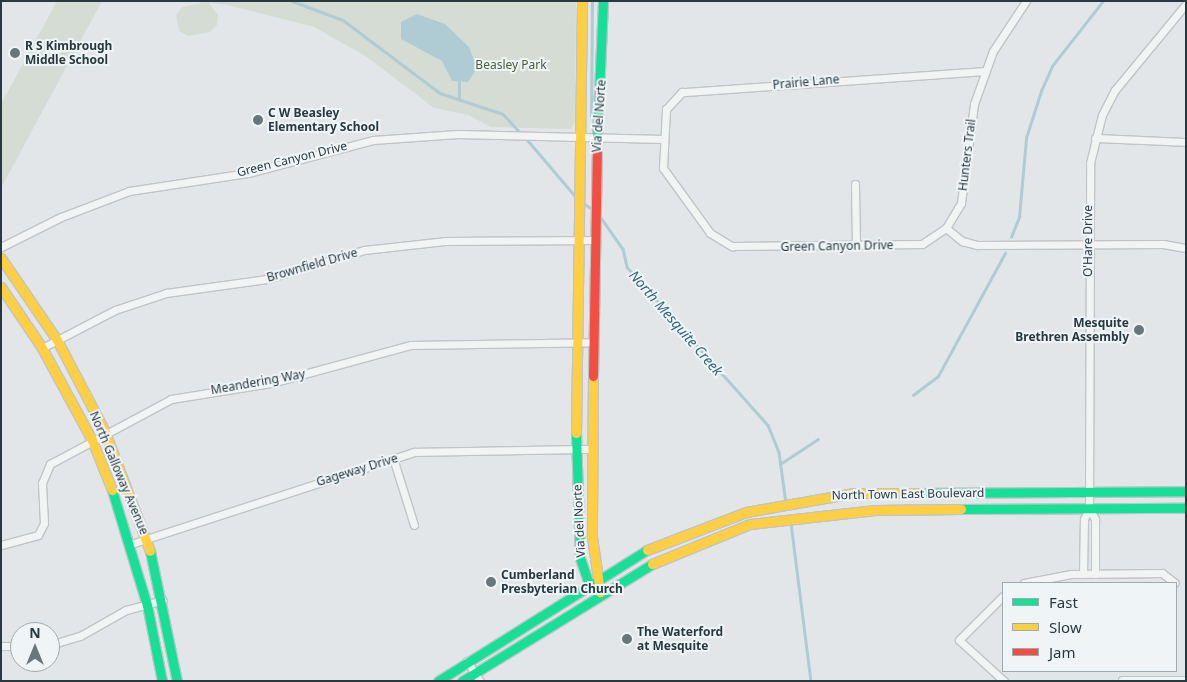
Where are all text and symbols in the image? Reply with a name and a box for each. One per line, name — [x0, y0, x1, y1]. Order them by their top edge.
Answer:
place label: R S Kimbrough Middle School — [25, 39, 112, 67]
marker: R S Kimbrough Middle School — [9, 47, 21, 59]
park label: Beasley Park — [475, 58, 547, 72]
street label: Prairie Lane — [772, 72, 840, 92]
street label: Via del Norte — [589, 79, 609, 153]
place label: C W Beasley Elementary School — [268, 106, 379, 134]
marker: C W Beasley Elementary School — [252, 114, 264, 126]
street label: Hunters Trail — [955, 118, 979, 192]
street label: Green Canyon Drive — [236, 138, 348, 180]
street label: O'Hare Drive — [1081, 205, 1095, 277]
street label: Green Canyon Drive — [780, 238, 894, 254]
street label: Brownfield Drive — [265, 245, 359, 285]
water label: North Mesquite Creek — [626, 267, 726, 379]
place label: Mesquite Brethren Assembly — [1015, 316, 1129, 344]
marker: Mesquite Brethren Assembly — [1133, 324, 1145, 336]
street label: Meandering Way — [210, 367, 306, 397]
street label: North Galloway Avenue — [87, 409, 151, 537]
street label: Gageway Drive — [315, 451, 399, 489]
street label: Via del Norte — [570, 484, 588, 558]
street label: North Town East Boulevard — [832, 485, 984, 503]
place label: Cumberland Presbyterian Church — [501, 568, 623, 596]
marker: Cumberland Presbyterian Church — [485, 576, 497, 588]
legend — [1002, 582, 1177, 672]
text: Fast — [1049, 592, 1078, 612]
text: Slow — [1049, 617, 1082, 637]
north arrow — [10, 622, 60, 672]
text: N — [29, 623, 41, 642]
place label: The Waterford at Mesquite — [637, 625, 723, 653]
marker: The Waterford at Mesquite — [621, 633, 633, 645]
text: Jam — [1049, 642, 1076, 662]

